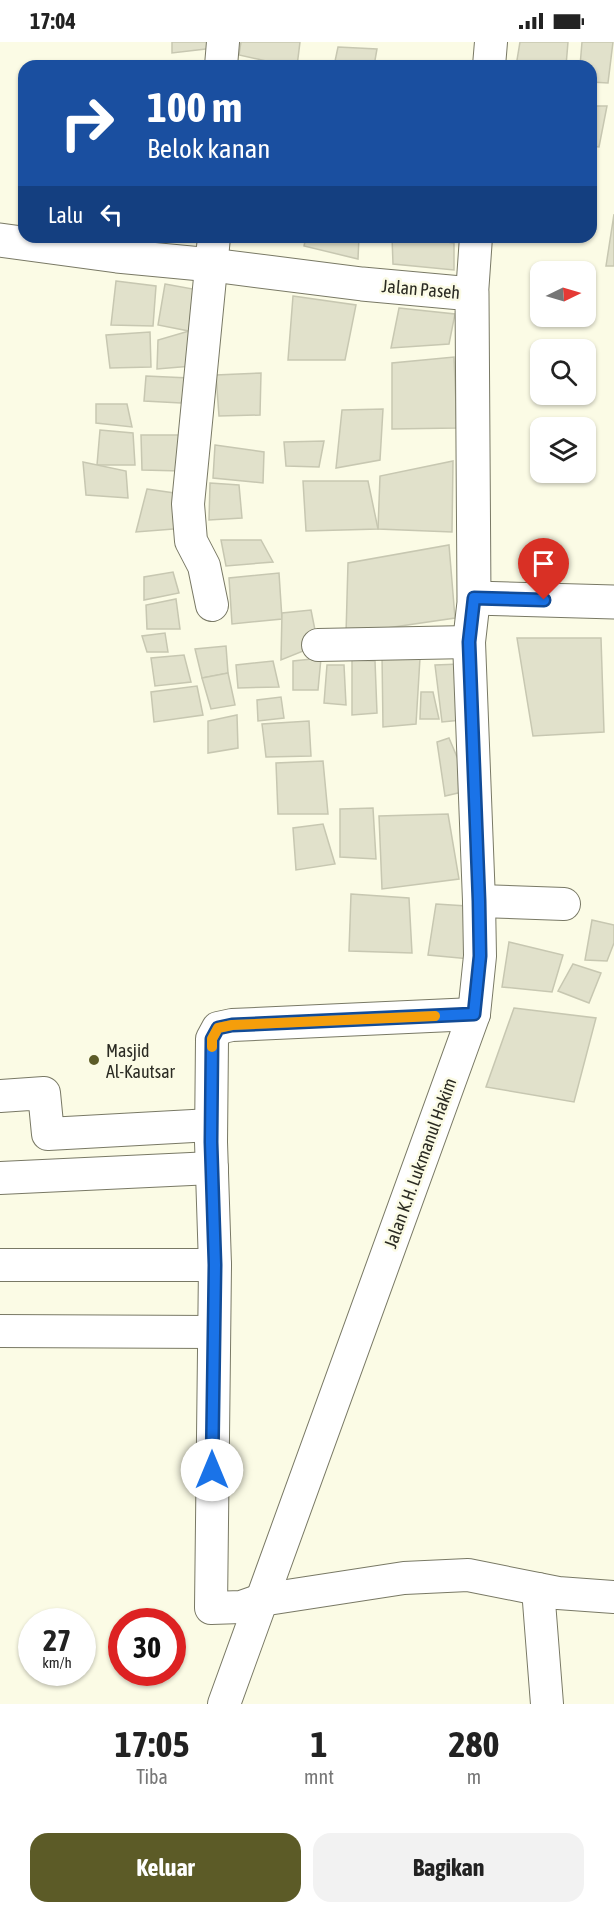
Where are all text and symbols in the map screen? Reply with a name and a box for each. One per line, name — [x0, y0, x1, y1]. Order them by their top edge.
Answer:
text: 17:04 — [30, 8, 76, 34]
text: 100 m — [147, 83, 242, 131]
icon: right — [48, 84, 126, 162]
text: Belok kanan — [147, 133, 270, 164]
icon: left — [95, 198, 128, 231]
text: Lalu — [48, 202, 83, 228]
north arrow — [530, 261, 596, 327]
map controls — [530, 261, 596, 483]
street label: Jalan Paseh — [381, 275, 461, 303]
button: search — [530, 339, 596, 405]
button: layers — [530, 417, 596, 483]
pin — [518, 538, 569, 600]
icon: arrive — [527, 547, 560, 580]
place label: Masjid Al-Kautsar — [106, 1040, 176, 1082]
marker: Masjid Al-Kautsar — [87, 1053, 101, 1067]
street label: Jalan K.H. Lukmanul Hakim — [379, 1075, 461, 1251]
position arrow — [180, 1438, 244, 1502]
speed limit sign: 30 — [108, 1608, 186, 1686]
text: 27 — [43, 1623, 71, 1657]
text: km/h — [42, 1654, 72, 1671]
text: 17:05 — [115, 1723, 189, 1765]
text: 1 — [311, 1723, 327, 1765]
text: 280 — [449, 1723, 499, 1765]
text: Tiba — [136, 1765, 168, 1788]
text: mnt — [304, 1765, 334, 1788]
text: m — [467, 1765, 481, 1788]
button: Keluar — [30, 1833, 301, 1902]
button: Bagikan — [313, 1833, 584, 1902]

